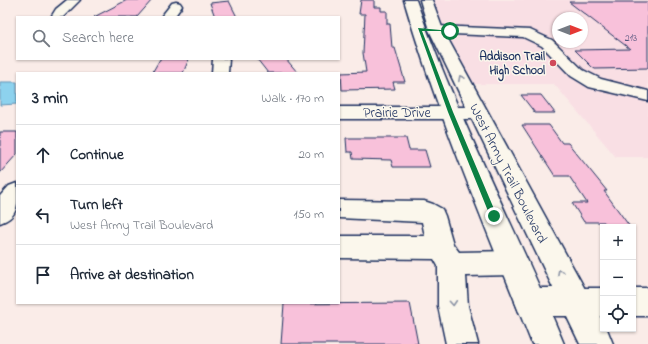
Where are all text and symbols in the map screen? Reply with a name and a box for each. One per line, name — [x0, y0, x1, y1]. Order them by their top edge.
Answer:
north arrow — [552, 12, 588, 48]
search box — [16, 16, 340, 60]
route start — [441, 22, 459, 40]
icon: search — [30, 27, 52, 49]
text: Search here — [62, 27, 134, 49]
house number: 213 — [625, 31, 637, 46]
place label: Addison Trail High School — [479, 48, 545, 82]
marker: Addison Trail High School — [548, 58, 558, 68]
one-way arrow — [458, 75, 466, 83]
text: 3 min — [32, 86, 68, 111]
text: Walk · 170 m — [261, 89, 324, 108]
street label: West Army Trail Boulevard — [462, 100, 552, 248]
street label: Prairie Drive — [363, 103, 431, 124]
icon: ahead — [32, 144, 54, 166]
text: Continue — [70, 144, 124, 166]
text: 20 m — [299, 145, 324, 164]
text: Turn left — [70, 194, 123, 216]
icon: left — [32, 204, 54, 226]
text: 150 m — [293, 205, 324, 224]
route end — [485, 207, 503, 225]
text: West Army Trail Boulevard — [70, 216, 213, 235]
map controls — [600, 224, 636, 332]
button: + — [600, 224, 636, 260]
button: − — [600, 260, 636, 296]
icon: arrive — [32, 264, 54, 286]
text: Arrive at destination — [70, 264, 194, 286]
one-way arrow — [557, 269, 565, 277]
button: locate — [600, 296, 636, 332]
one-way arrow — [449, 300, 458, 306]

